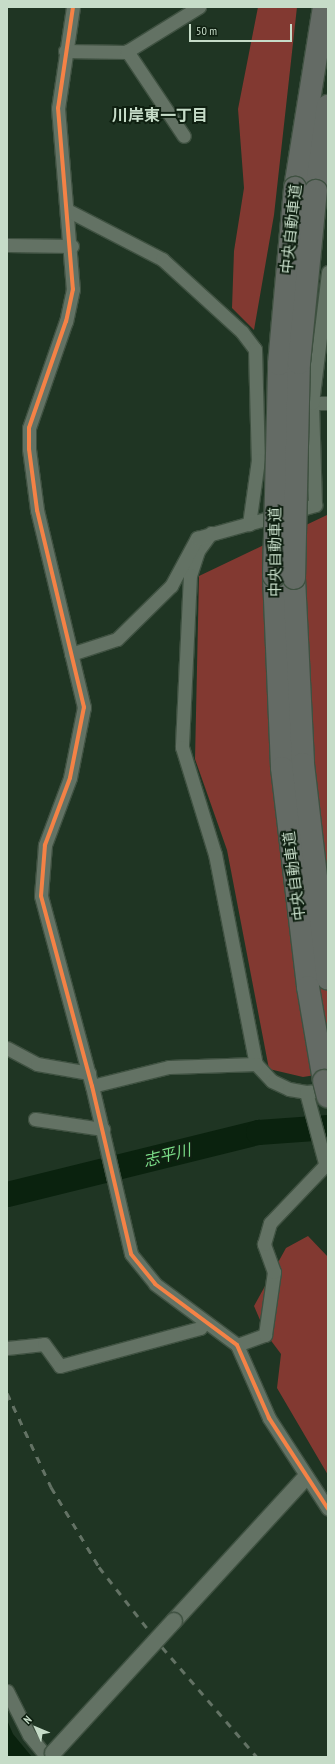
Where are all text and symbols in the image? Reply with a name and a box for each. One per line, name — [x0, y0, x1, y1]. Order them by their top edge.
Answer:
scale bar — [191, 16, 294, 42]
text: 50 m — [196, 23, 217, 38]
district label: 川岸東一丁目 — [112, 105, 208, 125]
street label: 中央自動車道 — [277, 183, 305, 275]
street label: 中央自動車道 — [266, 507, 284, 597]
street label: 中央自動車道 — [280, 830, 308, 922]
water label: 志平川 — [141, 1140, 193, 1170]
north arrow — [16, 1708, 56, 1748]
text: N — [20, 1713, 34, 1727]

